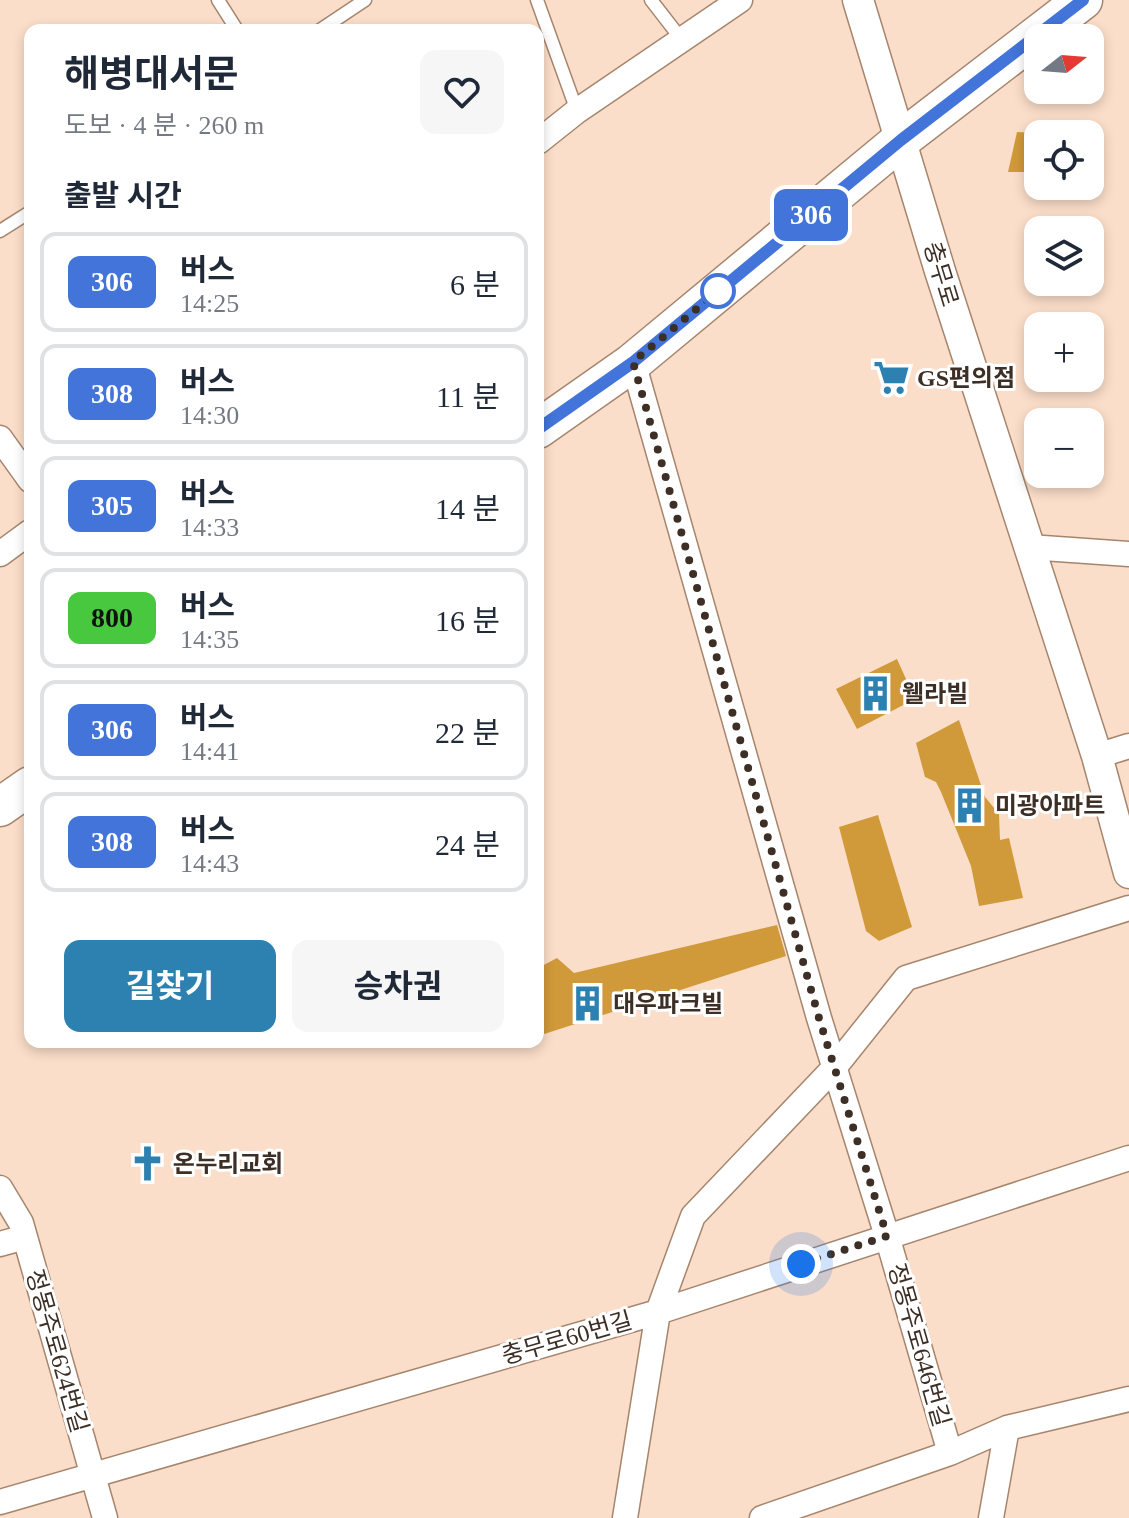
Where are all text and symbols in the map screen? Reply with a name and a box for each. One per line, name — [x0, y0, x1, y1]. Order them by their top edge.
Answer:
north arrow — [1024, 24, 1104, 104]
map controls — [1024, 24, 1104, 488]
button: heart — [420, 50, 504, 134]
text: 해병대서문 — [64, 53, 239, 95]
text: 도보 · 4 분 · 260 m — [64, 111, 264, 140]
button: locate — [1024, 120, 1104, 200]
text: 출발 시간 — [64, 179, 182, 212]
line badge: 306 — [765, 189, 857, 241]
text: 306 — [790, 199, 832, 230]
button: layers — [1024, 216, 1104, 296]
street label: 충무로 — [919, 239, 963, 309]
text: 버스 — [180, 253, 235, 286]
text: 306 — [91, 266, 133, 297]
text: 6 분 — [450, 268, 500, 301]
unlabelled marker — [701, 274, 735, 308]
text: 14:25 — [180, 289, 239, 318]
button: + — [1024, 312, 1104, 392]
supermarket icon: GS편의점 — [872, 359, 910, 397]
text: 버스 — [180, 365, 235, 398]
place label: GS편의점 — [917, 365, 1015, 391]
text: 308 — [91, 378, 133, 409]
text: 11 분 — [436, 380, 500, 413]
text: 14:30 — [180, 401, 239, 430]
button: − — [1024, 408, 1104, 488]
text: 버스 — [180, 477, 235, 510]
text: 305 — [91, 490, 133, 521]
text: 14 분 — [435, 492, 500, 525]
text: 14:33 — [180, 513, 239, 542]
text: 버스 — [180, 589, 235, 622]
text: 800 — [91, 602, 133, 633]
text: 16 분 — [435, 604, 500, 637]
text: 14:35 — [180, 625, 239, 654]
building icon: 웰라빌 — [857, 675, 895, 713]
place label: 웰라빌 — [902, 681, 968, 707]
text: 버스 — [180, 701, 235, 734]
text: 306 — [91, 714, 133, 745]
text: 22 분 — [435, 716, 500, 749]
text: 14:41 — [180, 737, 239, 766]
building icon: 미광아파트 — [950, 787, 988, 825]
place label: 미광아파트 — [995, 793, 1105, 819]
text: 버스 — [180, 813, 235, 846]
text: 308 — [91, 826, 133, 857]
text: 24 분 — [435, 828, 500, 861]
text: 14:43 — [180, 849, 239, 878]
button: 길찾기 — [64, 940, 276, 1032]
button: 승차권 — [292, 940, 504, 1032]
building icon: 대우파크빌 — [568, 985, 606, 1023]
place label: 대우파크빌 — [613, 991, 723, 1017]
church icon: 온누리교회 — [128, 1145, 166, 1183]
place label: 온누리교회 — [173, 1151, 283, 1177]
your location — [781, 1244, 821, 1284]
street label: 정몽주로646번길 — [883, 1260, 955, 1430]
street label: 정몽주로624번길 — [21, 1266, 93, 1436]
street label: 충무로60번길 — [499, 1307, 635, 1369]

